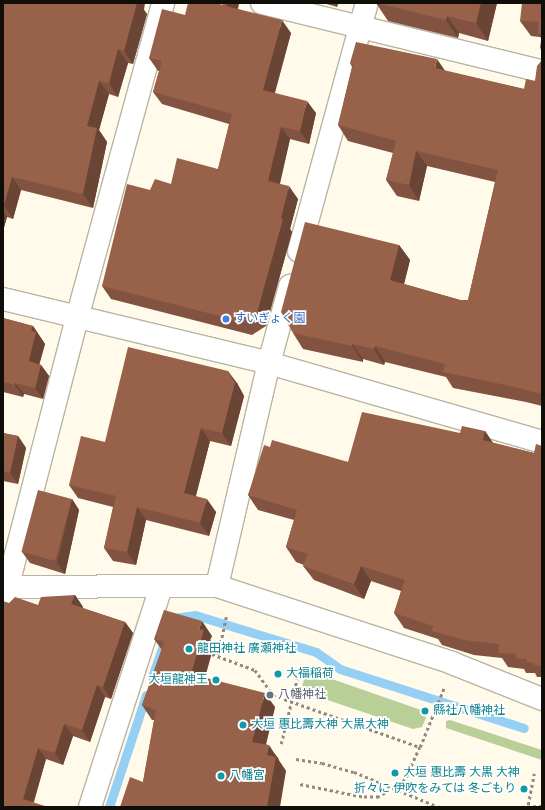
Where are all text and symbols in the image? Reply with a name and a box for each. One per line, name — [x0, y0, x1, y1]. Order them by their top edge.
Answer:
place label: すいぎょく園 — [234, 312, 306, 326]
marker: すいぎょく園 — [221, 314, 231, 324]
place label: 龍田神社 廣瀬神社 — [197, 642, 296, 656]
marker: 龍田神社 廣瀬神社 — [184, 644, 194, 654]
place label: 大福稲荷 — [286, 667, 334, 681]
marker: 大福稲荷 — [273, 669, 283, 679]
place label: 大垣龍神王 — [148, 673, 208, 687]
marker: 大垣龍神王 — [211, 675, 221, 685]
place label: 八幡神社 — [278, 688, 326, 702]
marker: 八幡神社 — [265, 690, 275, 700]
place label: 縣社八幡神社 — [433, 704, 505, 718]
marker: 縣社八幡神社 — [420, 706, 430, 716]
place label: 大垣 惠比壽大神 大黒大神 — [251, 718, 389, 732]
marker: 大垣 惠比壽大神 大黒大神 — [238, 720, 248, 730]
place label: 大垣 惠比壽 大黒 大神 — [403, 766, 520, 780]
marker: 大垣 惠比壽 大黒 大神 — [390, 768, 400, 778]
place label: 八幡宮 — [229, 769, 265, 783]
marker: 八幡宮 — [216, 771, 226, 781]
place label: 折々に 伊吹をみては 冬ごもり — [354, 782, 516, 796]
marker: 折々に 伊吹をみては 冬ごもり — [519, 784, 529, 794]

